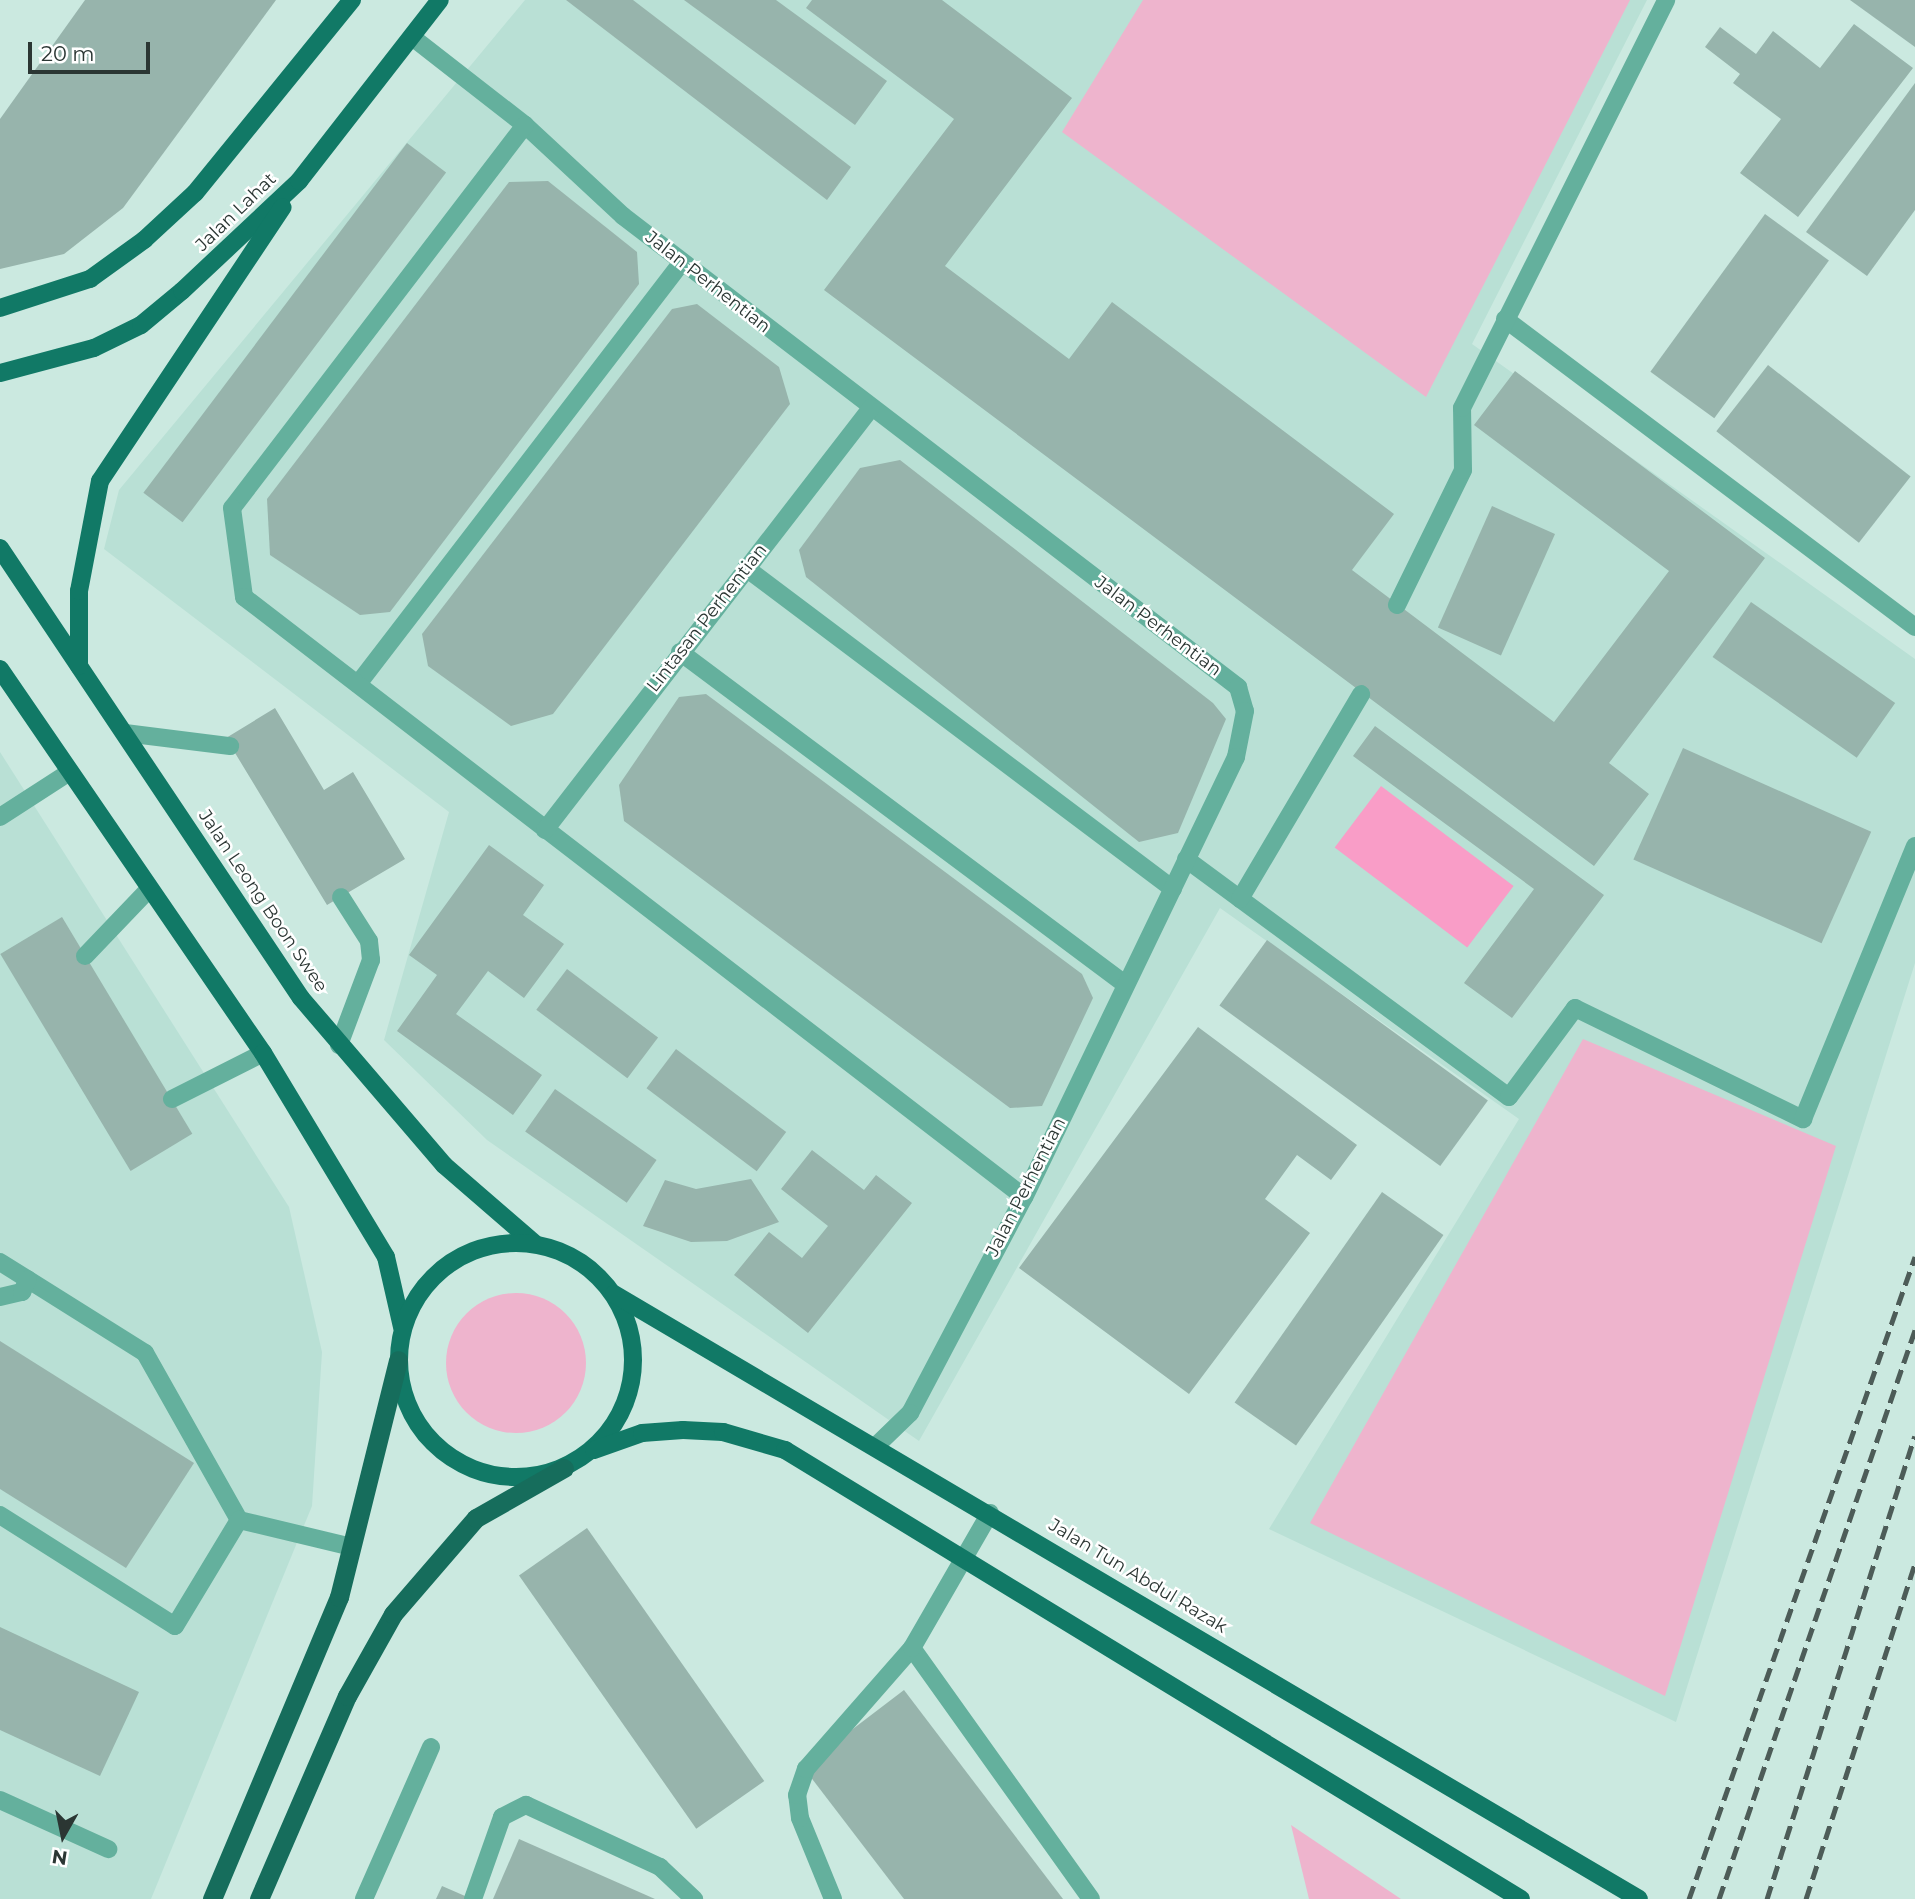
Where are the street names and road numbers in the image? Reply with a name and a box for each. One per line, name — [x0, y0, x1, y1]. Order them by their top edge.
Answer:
street label: Jalan Lahat — [191, 168, 281, 256]
street label: Jalan Perhentian — [641, 226, 775, 338]
street label: Lintasan Perhentian — [642, 540, 772, 696]
street label: Jalan Perhentian — [1090, 571, 1226, 681]
street label: Jalan Leong Boon Swee — [194, 806, 332, 996]
street label: Jalan Perhentian — [982, 1114, 1070, 1260]
street label: Jalan Tun Abdul Razak — [1045, 1514, 1231, 1638]

